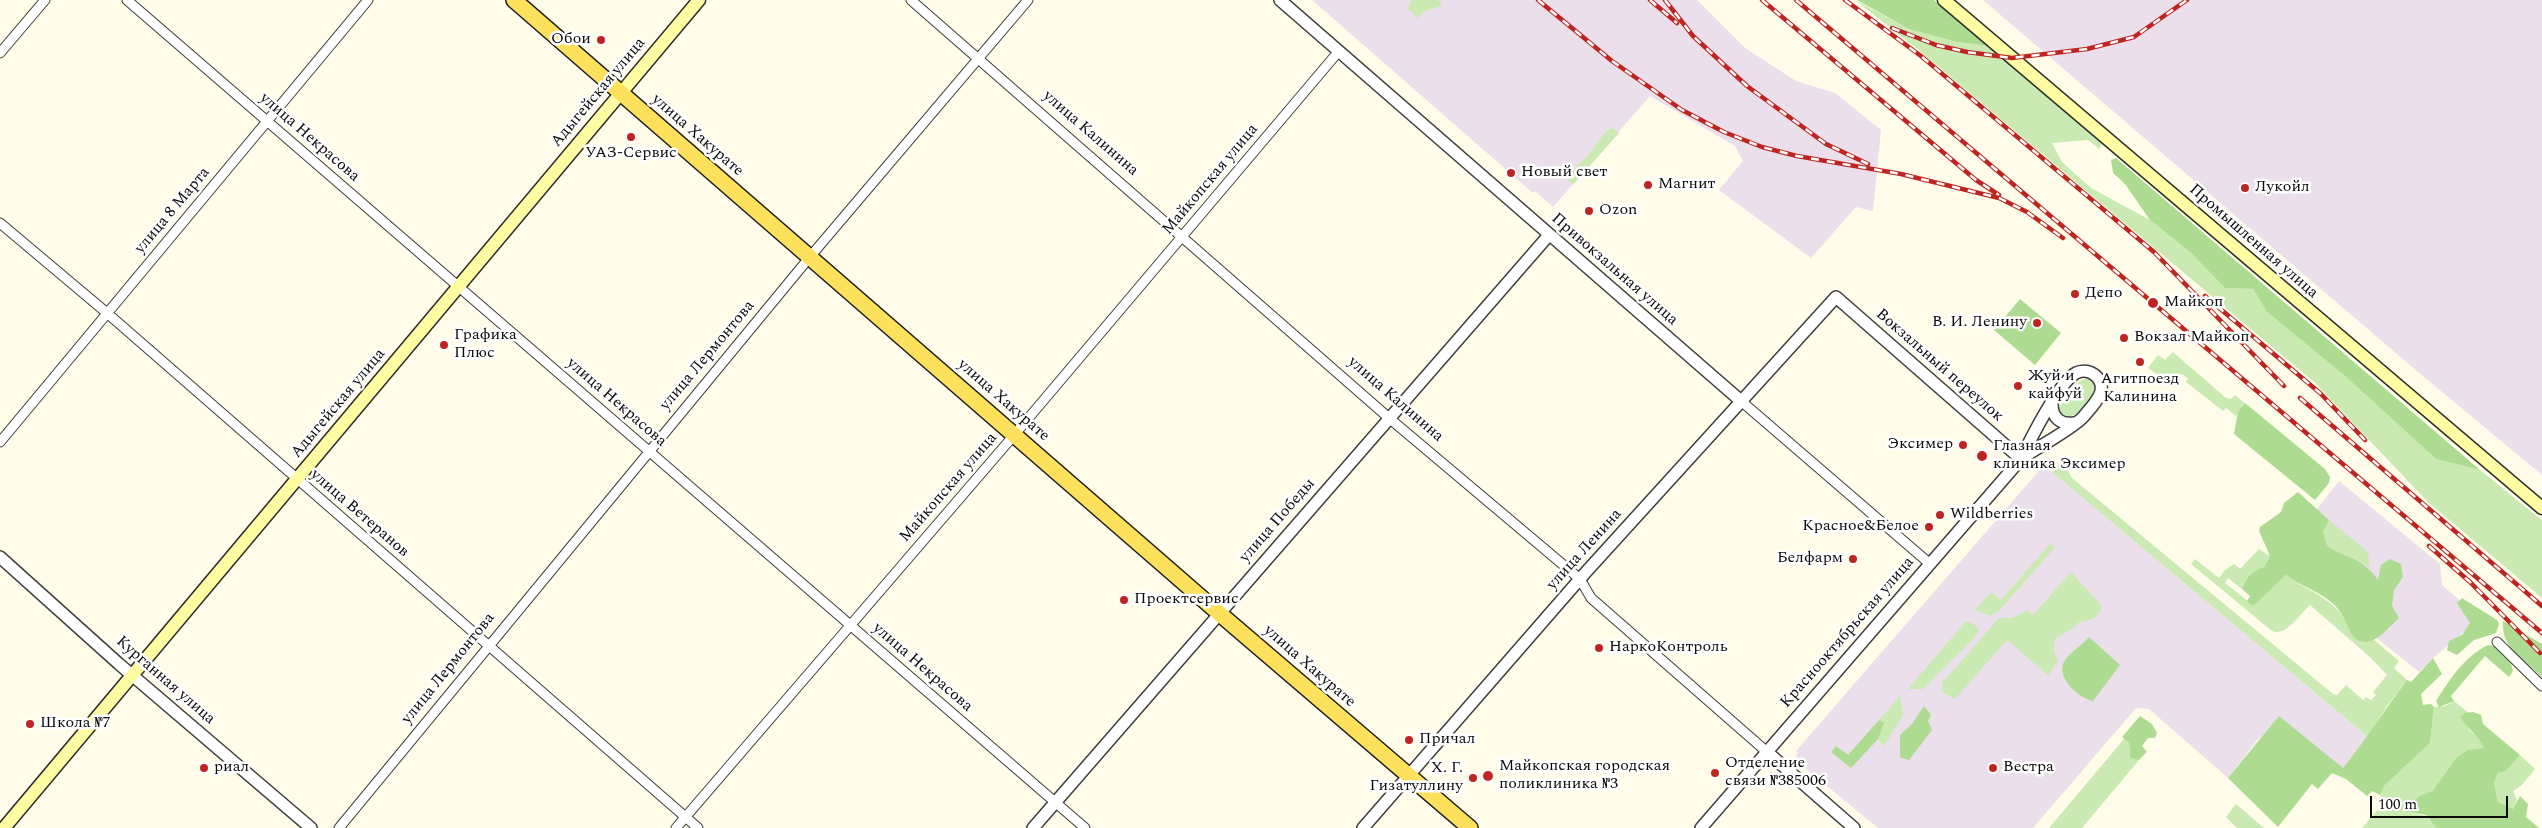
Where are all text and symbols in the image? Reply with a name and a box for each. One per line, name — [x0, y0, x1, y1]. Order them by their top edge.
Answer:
place label: Обои — [551, 30, 591, 50]
street label: Адыгейская улица — [548, 34, 650, 152]
marker: Обои — [595, 34, 607, 46]
street label: улица Калинина — [1038, 87, 1142, 181]
street label: улица Некрасова — [255, 89, 363, 187]
street label: улица Хакурате — [647, 91, 747, 181]
street label: Майкопская улица — [1159, 121, 1263, 239]
marker: УАЗ-Сервис — [625, 131, 637, 143]
place label: УАЗ-Сервис — [585, 144, 677, 164]
place label: Новый свет — [1521, 163, 1607, 183]
street label: улица 8 Марта — [131, 164, 215, 258]
marker: Новый свет — [1505, 167, 1517, 179]
place label: Магнит — [1658, 175, 1715, 195]
place label: Лукойл — [2255, 178, 2310, 198]
marker: Магнит — [1642, 179, 1654, 191]
street label: Промышленная улица — [2184, 181, 2322, 303]
marker: Лукойл — [2239, 182, 2251, 194]
place label: Ozon — [1599, 201, 1637, 221]
marker: Ozon — [1583, 205, 1595, 217]
street label: Привокзальная улица — [1547, 210, 1681, 330]
place label: Депо — [2085, 284, 2122, 304]
marker: Депо — [2069, 288, 2081, 300]
place label: Майкоп — [2164, 293, 2223, 313]
marker: Майкоп — [2146, 296, 2160, 310]
street label: улица Лермонтова — [656, 297, 760, 415]
street label: Вокзальный переулок — [1871, 305, 2007, 427]
place label: В. И. Ленину — [1932, 313, 2027, 333]
marker: В. И. Ленину — [2031, 317, 2043, 329]
place label: Графика Плюс — [454, 326, 517, 364]
place label: Вокзал Майкоп — [2134, 328, 2250, 348]
marker: Вокзал Майкоп — [2118, 332, 2130, 344]
marker: Графика Плюс — [438, 339, 450, 351]
street label: Адыгейская улица — [288, 345, 390, 463]
street label: улица Калинина — [1343, 353, 1447, 447]
street label: улица Некрасова — [562, 354, 670, 452]
street label: улица Хакурате — [953, 356, 1053, 446]
marker: Агитпоезд Калинина — [2134, 356, 2146, 368]
place label: Жуй и кайфуй — [2028, 367, 2082, 405]
place label: Агитпоезд Калинина — [2101, 370, 2179, 408]
marker: Жуй и кайфуй — [2012, 380, 2024, 392]
street label: Майкопская улица — [896, 429, 1002, 547]
place label: Эксимер — [1887, 435, 1953, 455]
place label: Глазная клиника Эксимер — [1993, 437, 2126, 475]
marker: Эксимер — [1957, 439, 1969, 451]
marker: Глазная клиника Эксимер — [1975, 449, 1989, 463]
street label: улица Ветеранов — [306, 466, 412, 562]
street label: улица Победы — [1236, 475, 1320, 567]
street label: улица Ленина — [1543, 505, 1627, 595]
place label: Wildberries — [1950, 505, 2033, 525]
marker: Wildberries — [1934, 509, 1946, 521]
place label: Красное&Белое — [1802, 517, 1919, 537]
marker: Красное&Белое — [1923, 521, 1935, 533]
place label: Белфарм — [1777, 549, 1843, 569]
marker: Белфарм — [1847, 553, 1859, 565]
street label: Краснооктябрьская улица — [1777, 554, 1919, 712]
place label: Проектсервис — [1134, 590, 1239, 610]
marker: Проектсервис — [1118, 594, 1130, 606]
street label: улица Лермонтова — [398, 609, 500, 729]
street label: улица Некрасова — [868, 619, 976, 717]
street label: улица Хакурате — [1259, 622, 1359, 712]
street label: Курганная улица — [111, 633, 219, 729]
place label: НаркоКонтроль — [1609, 638, 1728, 658]
marker: НаркоКонтроль — [1593, 642, 1605, 654]
place label: Школа №7 — [40, 714, 111, 734]
marker: Школа №7 — [24, 718, 36, 730]
place label: Причал — [1419, 730, 1475, 750]
marker: Причал — [1403, 734, 1415, 746]
place label: Отделение связи №385006 — [1725, 754, 1826, 792]
place label: Майкопская городская поликлиника №3 — [1499, 757, 1670, 795]
place label: риал — [214, 758, 249, 778]
place label: Вестра — [2003, 758, 2054, 778]
place label: Х. Г. Гизатуллину — [1370, 759, 1463, 797]
marker: риал — [198, 762, 210, 774]
marker: Вестра — [1987, 762, 1999, 774]
marker: Отделение связи №385006 — [1709, 767, 1721, 779]
marker: Майкопская городская поликлиника №3 — [1481, 769, 1495, 783]
marker: Х. Г. Гизатуллину — [1467, 772, 1479, 784]
scale bar — [2372, 786, 2510, 818]
text: 100 m — [2378, 793, 2417, 816]

